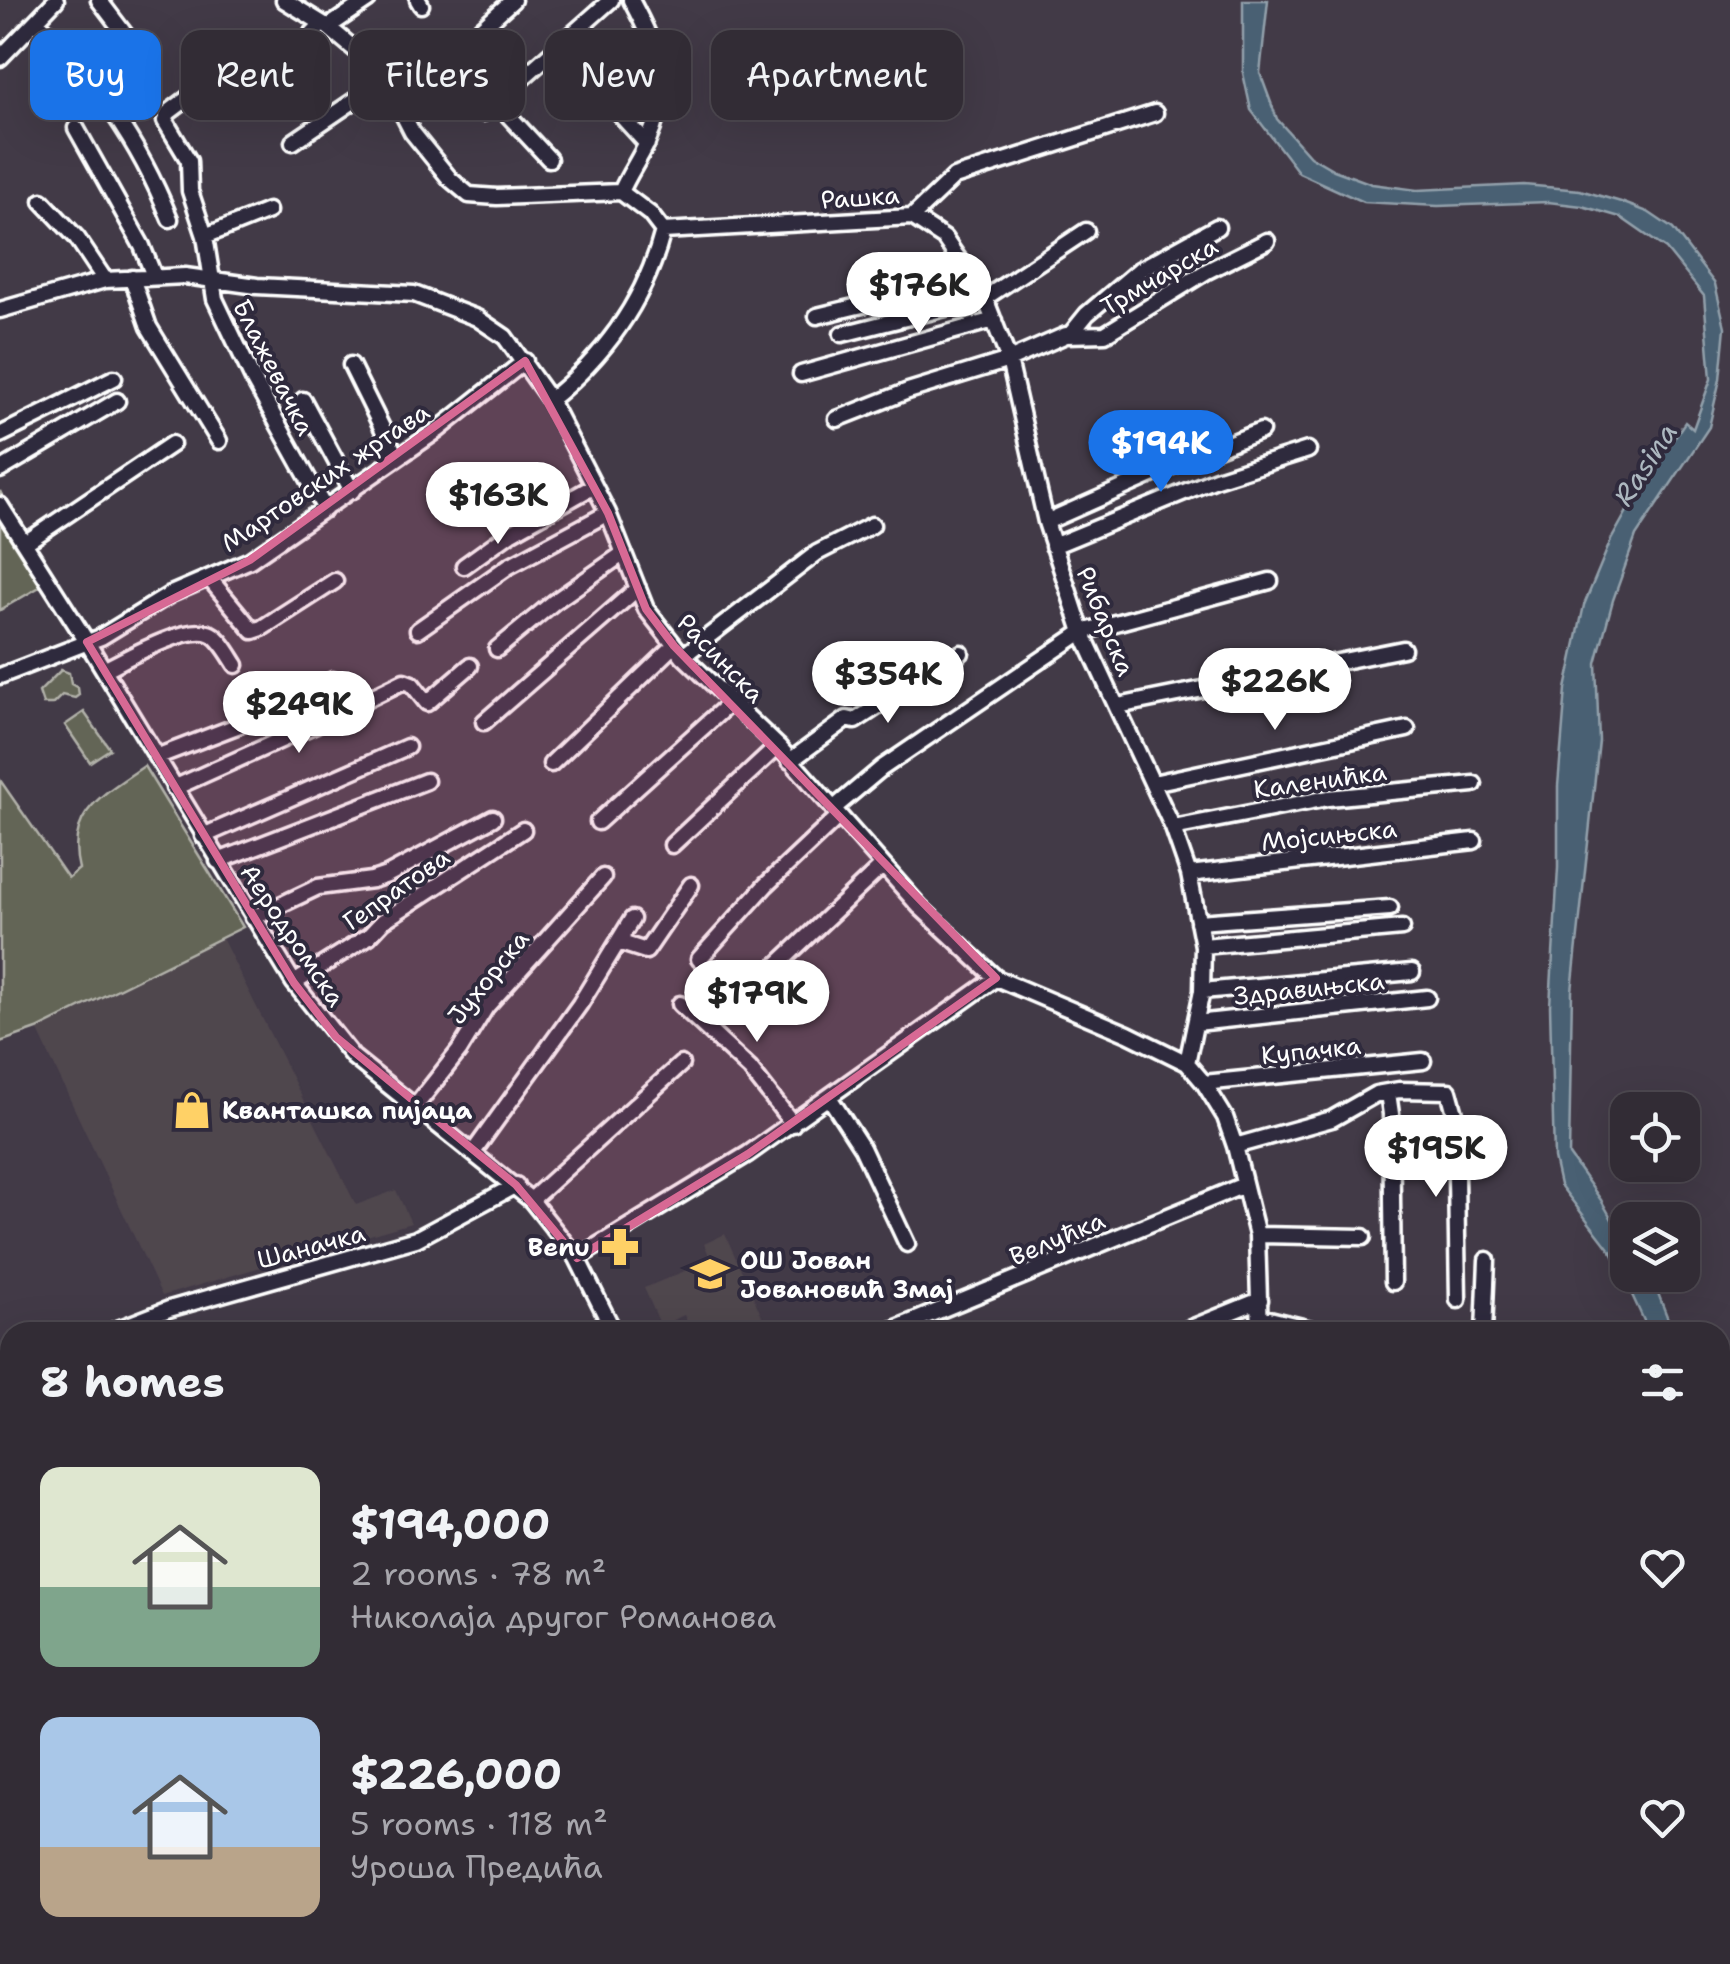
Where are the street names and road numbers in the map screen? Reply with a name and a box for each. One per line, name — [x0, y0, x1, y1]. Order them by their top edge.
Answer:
street label: Рашка — [819, 177, 901, 217]
street label: Трмчарска — [1094, 229, 1224, 323]
street label: Блажевачка — [225, 293, 323, 441]
street label: Мартовских жртава — [214, 394, 436, 560]
street label: Рибарска — [1069, 561, 1144, 681]
street label: Расинска — [670, 606, 773, 711]
street label: Каленићка — [1251, 754, 1389, 806]
street label: Мојсињска — [1260, 811, 1399, 859]
street label: Гепратова — [336, 840, 456, 938]
street label: Аеродромска — [233, 857, 354, 1013]
street label: Јухорска — [440, 922, 537, 1031]
street label: Здравињска — [1232, 963, 1386, 1013]
street label: Купачка — [1259, 1028, 1363, 1072]
street label: Велућка — [1004, 1203, 1110, 1273]
street label: Шаначка — [253, 1215, 369, 1277]

